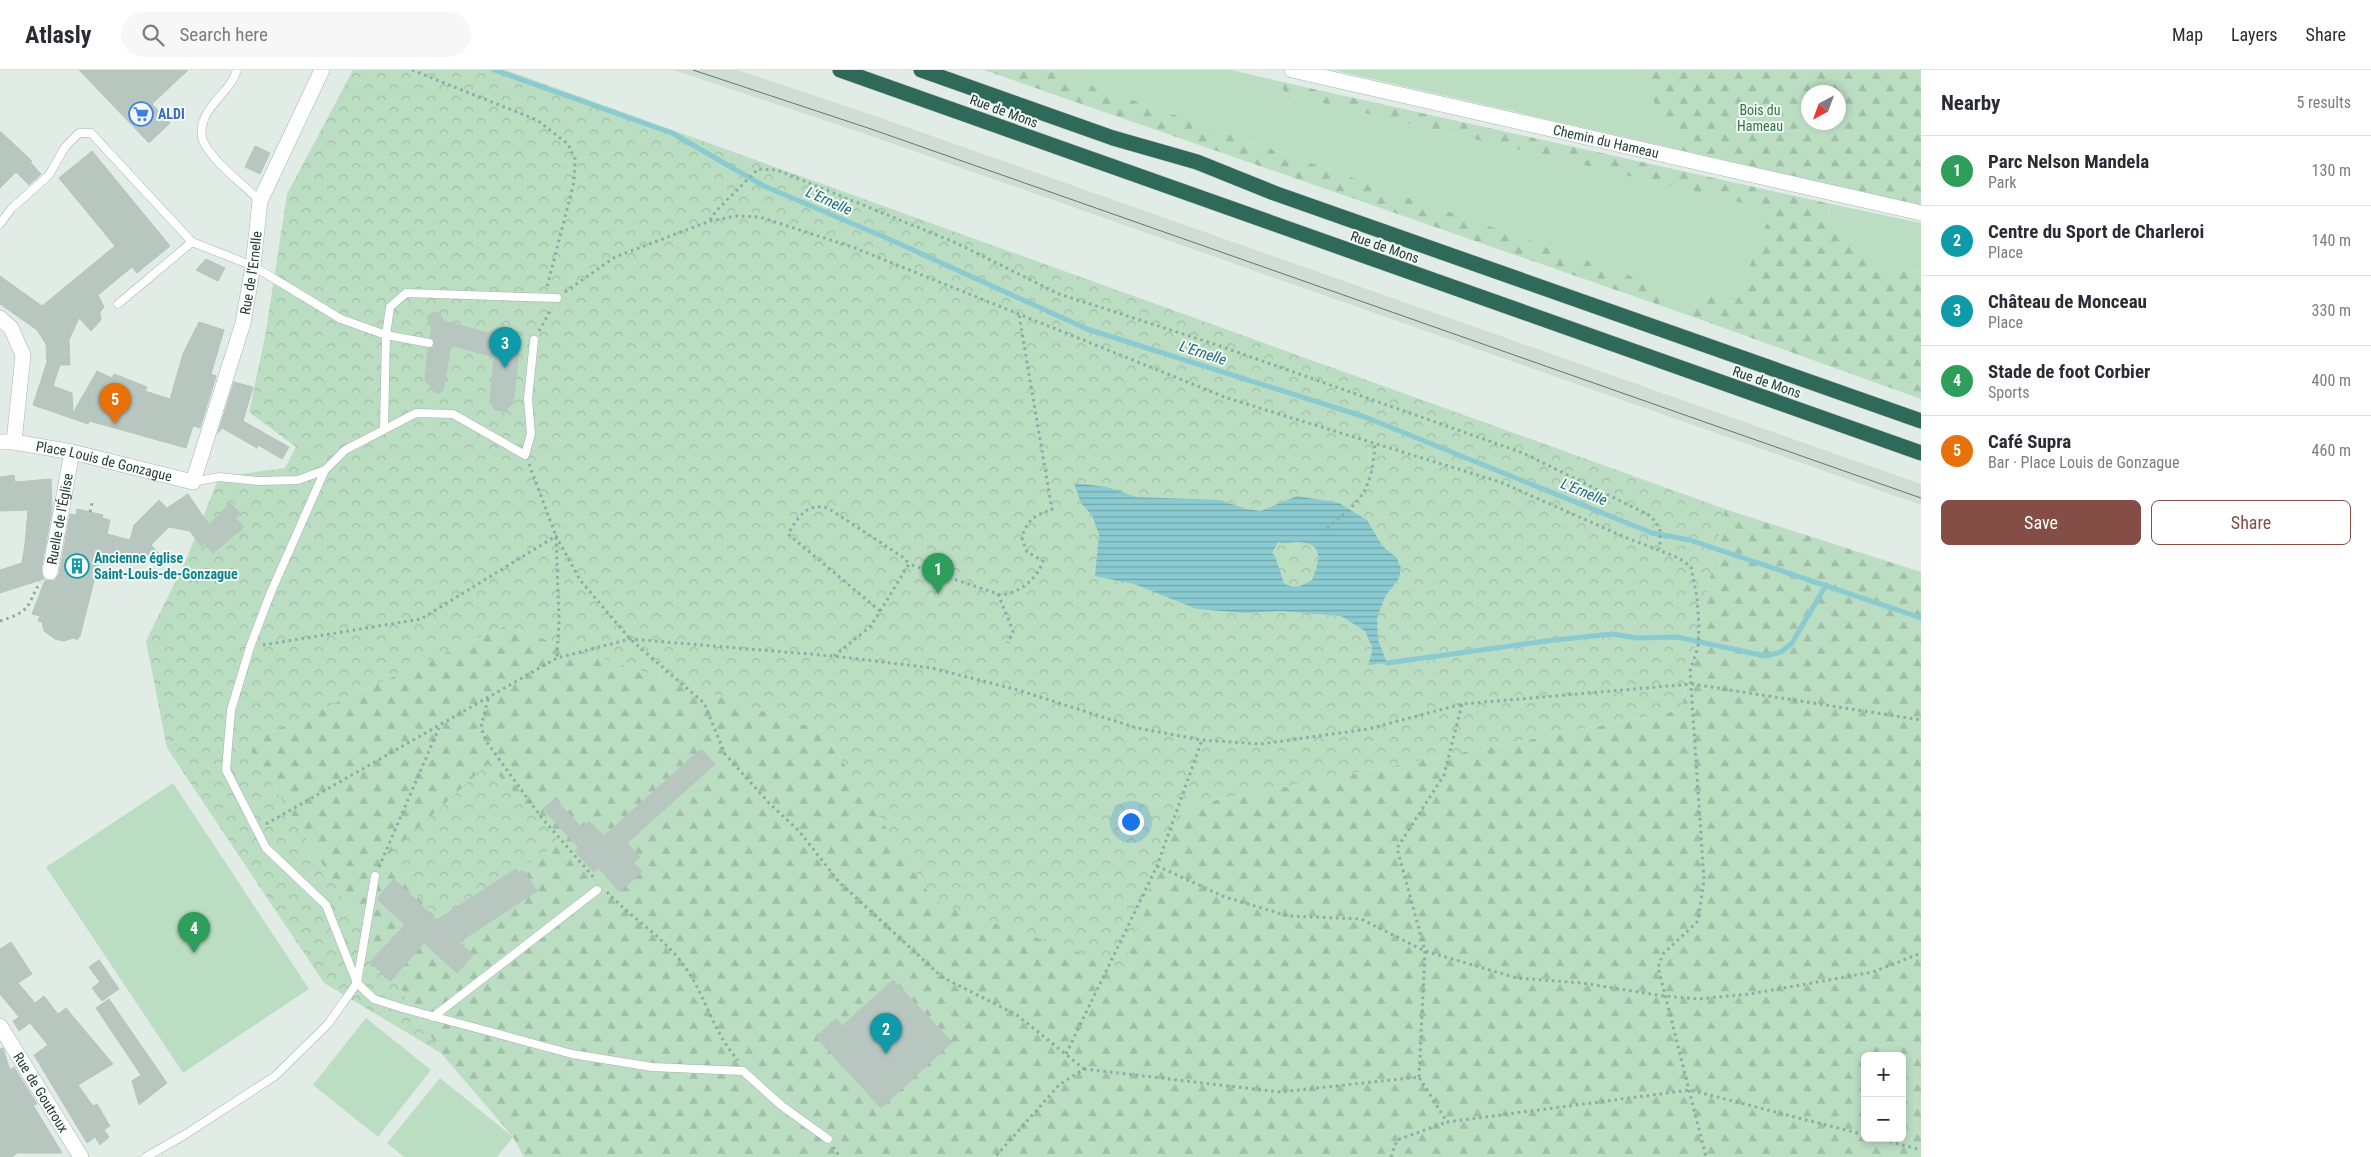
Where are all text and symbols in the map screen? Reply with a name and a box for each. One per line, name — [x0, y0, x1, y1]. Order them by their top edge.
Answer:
search box — [121, 12, 471, 57]
text: Atlasly — [25, 21, 91, 49]
icon: search — [139, 21, 167, 49]
text: Search here — [179, 23, 268, 46]
text: Map — [2172, 24, 2203, 45]
text: Layers — [2231, 24, 2278, 45]
text: Share — [2306, 24, 2346, 45]
north arrow — [1801, 85, 1846, 130]
street label: Rue de Mons — [968, 91, 1040, 131]
text: Nearby — [1941, 91, 2000, 115]
text: 5 results — [2296, 93, 2351, 112]
supermarket icon: ALDI — [128, 101, 154, 127]
park label: Bois du Hameau — [1737, 102, 1783, 134]
place label: ALDI — [158, 106, 185, 122]
street label: Chemin du Hameau — [1552, 122, 1660, 161]
text: Parc Nelson Mandela — [1988, 150, 2149, 173]
text: 1 — [1953, 161, 1961, 180]
text: 130 m — [2312, 161, 2351, 180]
text: Park — [1988, 173, 2017, 192]
water label: L'Ernelle — [803, 183, 855, 219]
text: Centre du Sport de Charleroi — [1988, 220, 2204, 243]
street label: Rue de Mons — [1349, 228, 1421, 266]
street label: Rue de l'Ernelle — [237, 230, 265, 316]
text: 2 — [1953, 231, 1961, 250]
text: 140 m — [2312, 231, 2351, 250]
text: Place — [1988, 243, 2023, 262]
text: Château de Monceau — [1988, 290, 2147, 313]
text: 3 — [1953, 301, 1961, 320]
text: 330 m — [2312, 301, 2351, 320]
text: Place — [1988, 313, 2023, 332]
pin: 3 — [489, 327, 521, 368]
water label: L'Ernelle — [1177, 337, 1229, 369]
text: Stade de foot Corbier — [1988, 360, 2150, 383]
street label: Rue de Mons — [1731, 363, 1803, 401]
text: 4 — [1953, 371, 1961, 390]
text: 400 m — [2312, 371, 2351, 390]
pin: 5 — [99, 383, 131, 424]
text: Sports — [1988, 383, 2030, 402]
text: Café Supra — [1988, 430, 2071, 453]
street label: Place Louis de Gonzague — [35, 438, 174, 485]
text: 5 — [1953, 441, 1961, 460]
text: 460 m — [2312, 441, 2351, 460]
text: Bar · Place Louis de Gonzague — [1988, 453, 2179, 472]
street label: Ruelle de l'Église — [44, 471, 76, 566]
water label: L'Ernelle — [1558, 475, 1610, 509]
button: Save — [1941, 500, 2141, 545]
button: Share — [2151, 500, 2351, 545]
place label: Ancienne église Saint-Louis-de-Gonzague — [94, 550, 238, 582]
building icon: Ancienne église Saint-Louis-de-Gonzague — [64, 553, 90, 579]
pin: 1 — [922, 553, 954, 594]
your location — [1118, 809, 1144, 835]
pin: 4 — [178, 912, 210, 953]
pin: 2 — [870, 1013, 902, 1054]
street label: Rue de Goutroux — [10, 1049, 72, 1135]
map controls — [1861, 1052, 1906, 1142]
button: + — [1861, 1052, 1906, 1097]
button: − — [1861, 1097, 1906, 1142]

